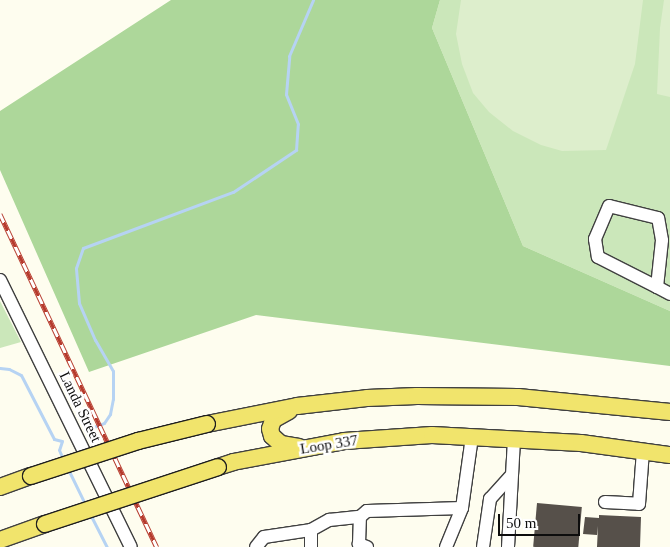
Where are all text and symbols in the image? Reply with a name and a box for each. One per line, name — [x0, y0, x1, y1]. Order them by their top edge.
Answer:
street label: Landa Street — [55, 369, 105, 445]
street label: Loop 337 — [299, 432, 359, 458]
scale bar — [500, 504, 582, 536]
text: 50 m — [506, 515, 536, 531]

